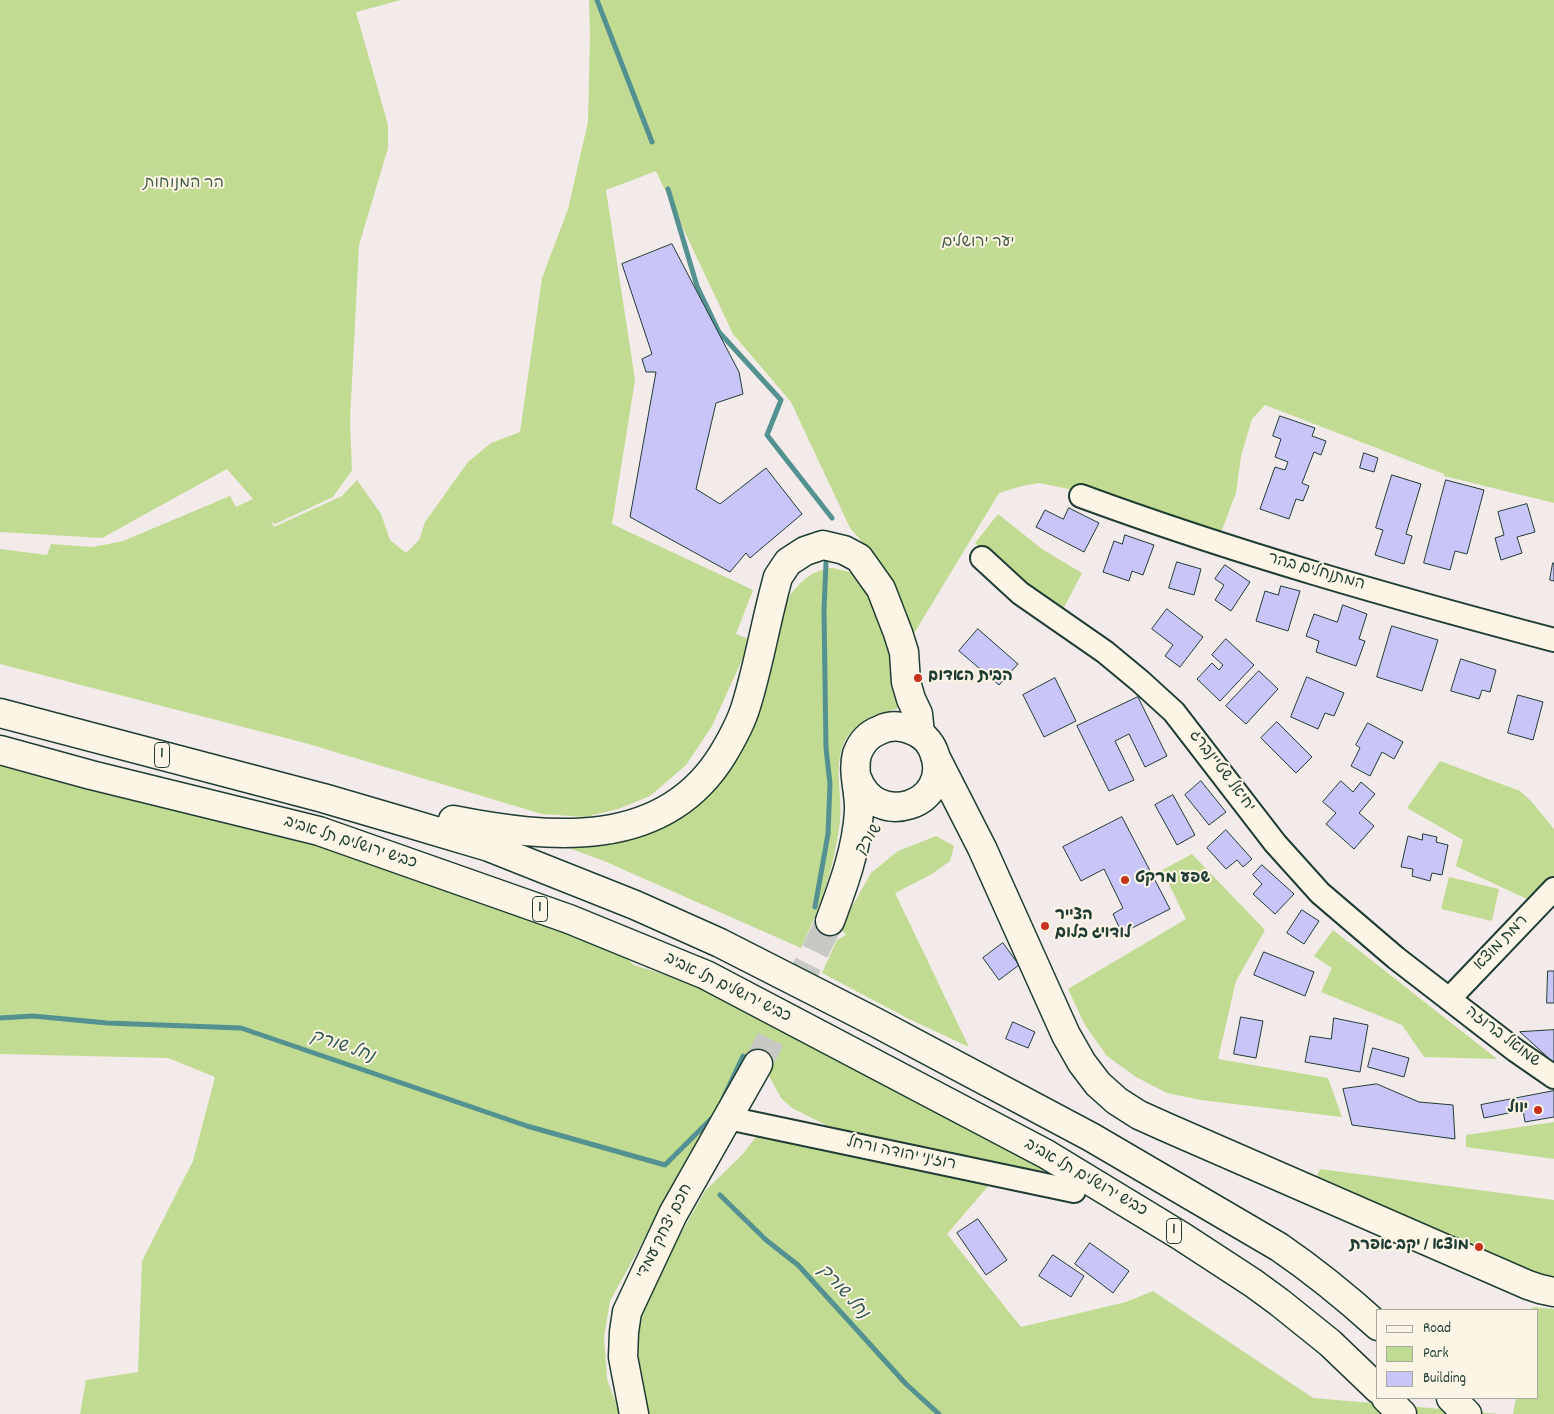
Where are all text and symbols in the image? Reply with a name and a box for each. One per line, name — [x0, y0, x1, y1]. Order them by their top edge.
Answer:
park label: הר המנוחות — [144, 175, 224, 195]
park label: יער ירושלים — [942, 234, 1014, 254]
street label: המתנחלים בהר — [1265, 550, 1367, 596]
place label: הבית האדום — [928, 668, 1013, 688]
marker: הבית האדום — [912, 672, 924, 684]
street label: יחיאל שטיינברג — [1184, 727, 1258, 817]
road number: 1 — [154, 742, 170, 768]
street label: כביש ירושלים תל אביב — [281, 813, 419, 875]
street label: שורק — [852, 821, 888, 859]
place label: שפע מרקט — [1135, 870, 1210, 890]
marker: שפע מרקט — [1119, 874, 1131, 886]
road number: 1 — [532, 896, 548, 922]
place label: הצייר לודויג בלום — [1055, 907, 1131, 945]
street label: רמת מוצא — [1471, 912, 1533, 976]
marker: הצייר לודויג בלום — [1039, 920, 1051, 932]
street label: כביש ירושלים תל אביב — [660, 950, 794, 1028]
street label: שמואל ברוזה — [1460, 1003, 1544, 1073]
water label: נחל שורק — [307, 1027, 377, 1069]
place label: יוול — [1507, 1100, 1528, 1120]
marker: יוול — [1532, 1104, 1544, 1116]
street label: רוז'ני יהודה ורחל — [844, 1134, 958, 1176]
street label: כביש ירושלים תל אביב — [1020, 1136, 1150, 1222]
street label: חכם יצחק עמדי — [634, 1181, 698, 1283]
road number: 1 — [1166, 1218, 1182, 1244]
place label: מוצא / יקב אפרת — [1350, 1237, 1469, 1257]
marker: מוצא / יקב אפרת — [1473, 1241, 1485, 1253]
water label: נחל שורק — [812, 1261, 872, 1325]
legend — [1376, 1309, 1539, 1399]
text: Road — [1423, 1318, 1451, 1340]
text: Park — [1423, 1343, 1449, 1365]
text: Building — [1423, 1368, 1466, 1390]

